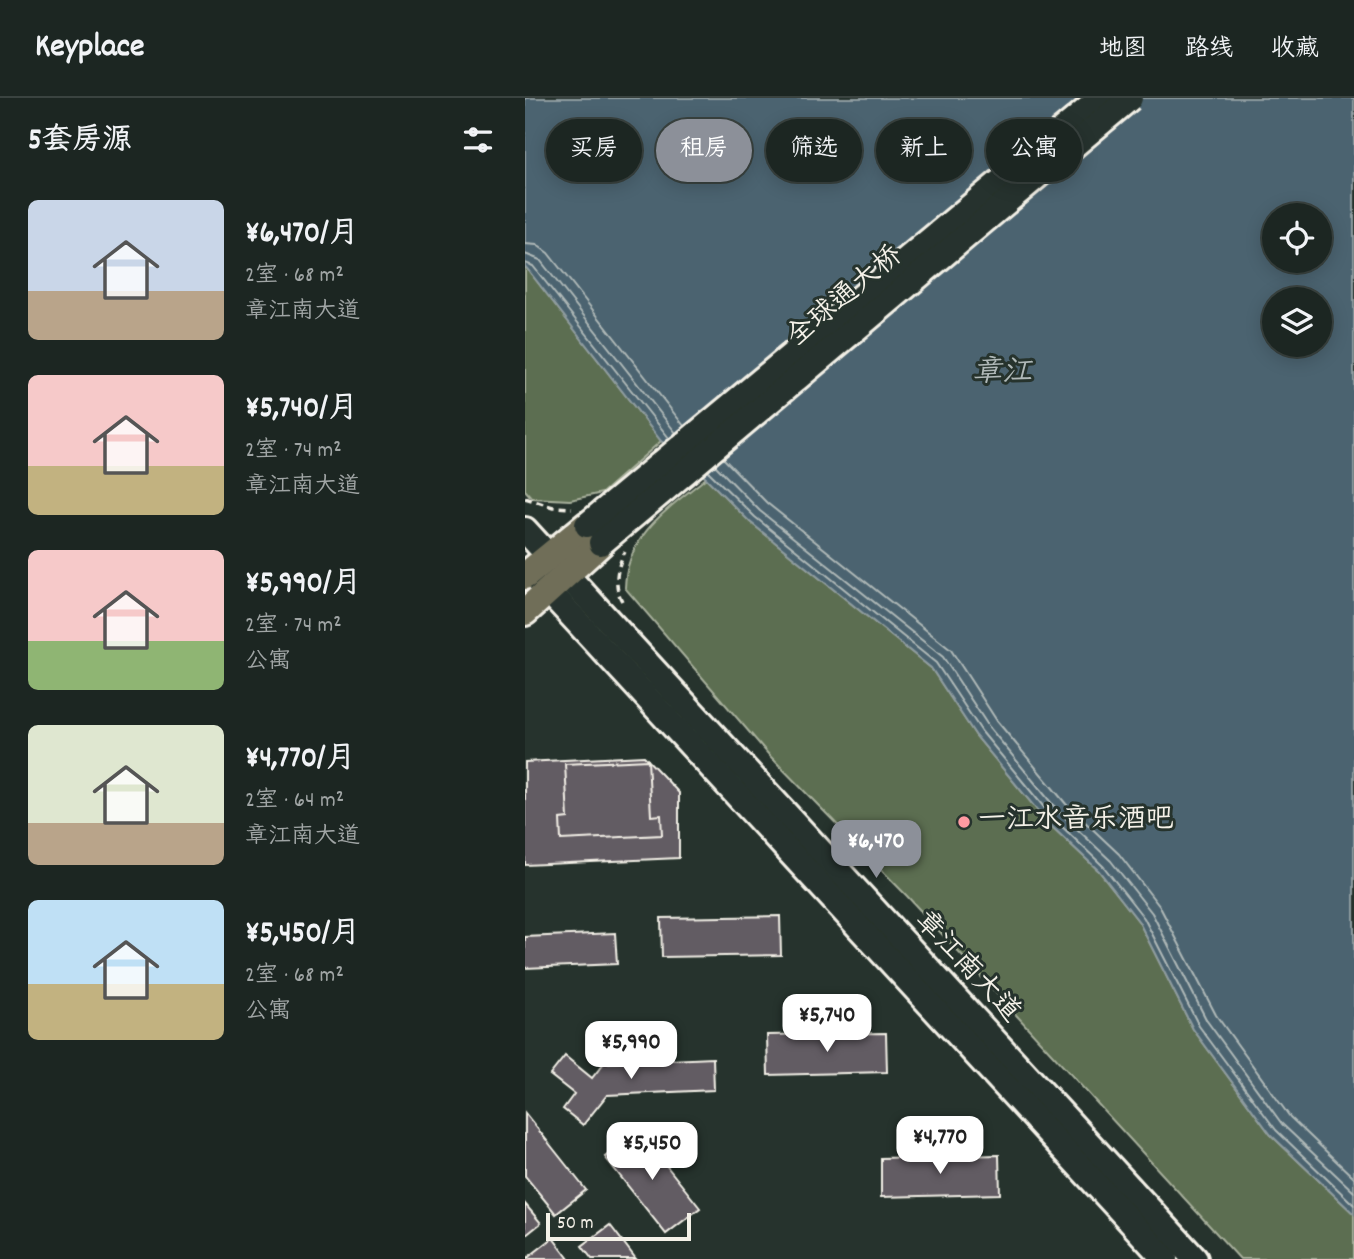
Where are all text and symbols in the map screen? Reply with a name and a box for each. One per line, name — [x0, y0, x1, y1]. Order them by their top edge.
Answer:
text: Keyplace — [35, 25, 144, 72]
text: 地图 — [1099, 33, 1147, 67]
text: 路线 — [1185, 33, 1233, 67]
text: 收藏 — [1271, 33, 1319, 67]
chip: 买房 — [546, 119, 642, 182]
chip: 租房 — [656, 119, 752, 182]
chip: 筛选 — [766, 119, 862, 182]
chip: 新上 — [876, 119, 972, 182]
chip: 公寓 — [986, 119, 1082, 182]
text: 5套房源 — [28, 121, 132, 164]
icon: filters — [459, 121, 497, 159]
map controls — [1262, 203, 1332, 357]
button: locate — [1262, 203, 1332, 273]
text: ¥6,470/月 — [245, 214, 359, 257]
icon: home — [84, 228, 168, 312]
street label: 全球通大桥 — [780, 238, 912, 358]
text: 2室 · 68 m² — [245, 260, 344, 293]
button: layers — [1262, 287, 1332, 357]
text: 章江南大道 — [245, 296, 360, 329]
water label: 章江 — [972, 353, 1034, 396]
text: ¥5,740/月 — [245, 389, 358, 432]
icon: home — [84, 403, 168, 487]
text: 2室 · 74 m² — [245, 435, 342, 468]
text: 章江南大道 — [245, 471, 360, 504]
text: ¥5,990/月 — [245, 564, 362, 607]
icon: home — [84, 578, 168, 662]
text: 2室 · 74 m² — [245, 610, 342, 643]
text: 公寓 — [245, 646, 291, 679]
text: ¥4,770/月 — [245, 739, 356, 782]
icon: home — [84, 753, 168, 837]
text: 2室 · 64 m² — [245, 785, 344, 818]
place label: 一江水音乐酒吧 — [978, 802, 1174, 842]
marker: 一江水音乐酒吧 — [956, 814, 972, 830]
pin: ¥6,470 — [819, 820, 933, 880]
text: 章江南大道 — [245, 821, 360, 854]
text: ¥6,470 — [847, 826, 905, 859]
street label: 章江南大道 — [904, 903, 1028, 1033]
text: ¥5,450/月 — [245, 914, 360, 957]
icon: home — [84, 928, 168, 1012]
text: 2室 · 68 m² — [245, 960, 344, 993]
pin: ¥5,740 — [770, 995, 884, 1054]
text: 公寓 — [245, 996, 291, 1029]
text: ¥5,740 — [798, 1000, 856, 1033]
pin: ¥5,990 — [574, 1021, 688, 1081]
text: ¥5,990 — [601, 1027, 661, 1060]
pin: ¥4,770 — [883, 1116, 997, 1176]
pin: ¥5,450 — [595, 1122, 709, 1182]
text: ¥4,770 — [912, 1122, 968, 1155]
text: ¥5,450 — [623, 1128, 681, 1161]
scale bar — [546, 1210, 691, 1242]
text: 50 m — [557, 1211, 594, 1238]

